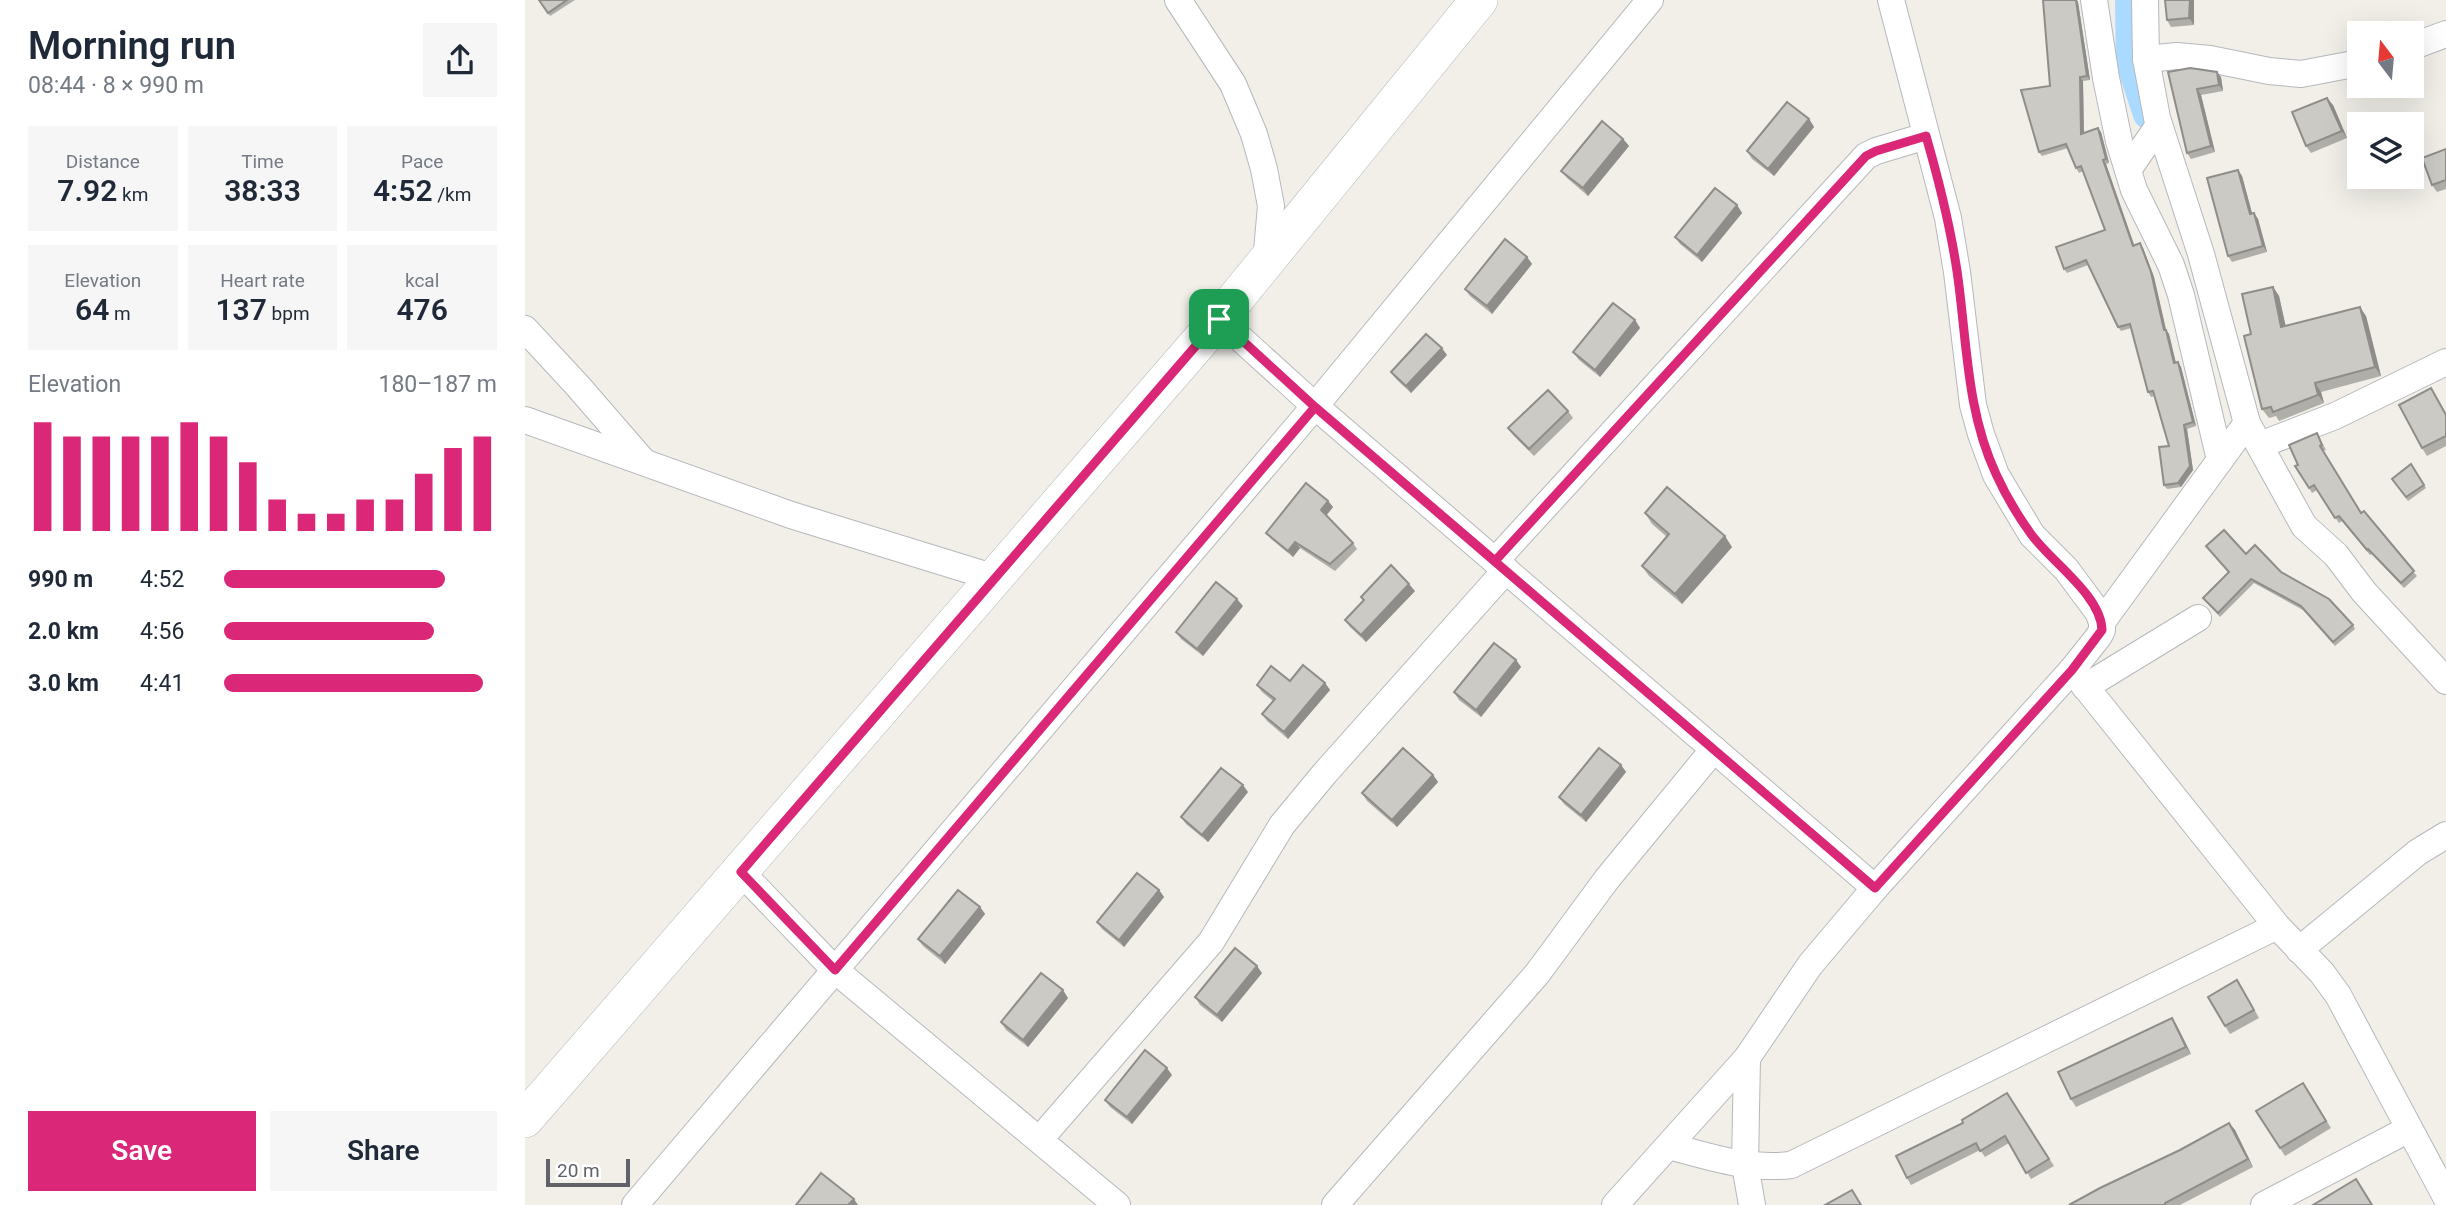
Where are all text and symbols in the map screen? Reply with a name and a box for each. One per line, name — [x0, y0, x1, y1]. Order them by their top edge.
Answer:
north arrow — [2347, 21, 2424, 98]
map controls — [2347, 21, 2424, 189]
button: share — [423, 23, 497, 97]
text: Morning run — [28, 24, 236, 68]
text: 08:44 · 8 × 990 m — [28, 72, 204, 99]
button: layers — [2347, 112, 2424, 189]
text: Distance — [66, 150, 140, 173]
text: Time — [241, 150, 284, 173]
text: Pace — [401, 150, 443, 173]
text: 7.92 — [57, 173, 117, 208]
text: 38:33 — [224, 173, 301, 208]
text: 4:52 — [373, 173, 433, 208]
text: km — [117, 183, 148, 206]
text: /km — [433, 183, 471, 206]
text: Elevation — [64, 269, 141, 292]
text: Heart rate — [220, 269, 305, 292]
text: kcal — [405, 269, 439, 292]
pin — [1189, 289, 1249, 349]
text: 64 — [75, 292, 109, 327]
text: 137 — [215, 292, 267, 327]
text: 476 — [396, 292, 448, 327]
icon: arrive — [1200, 300, 1238, 338]
text: m — [109, 302, 131, 325]
text: bpm — [267, 302, 310, 325]
text: Elevation — [28, 371, 121, 398]
text: 180–187 m — [378, 371, 497, 398]
text: 990 m — [28, 566, 93, 593]
text: 4:52 — [140, 566, 184, 593]
text: 2.0 km — [28, 618, 99, 645]
text: 4:56 — [140, 618, 184, 645]
text: 3.0 km — [28, 670, 99, 697]
text: 4:41 — [140, 670, 184, 697]
button: Save — [28, 1111, 256, 1191]
button: Share — [270, 1111, 497, 1191]
scale bar — [546, 1156, 630, 1188]
text: 20 m — [557, 1159, 600, 1182]

